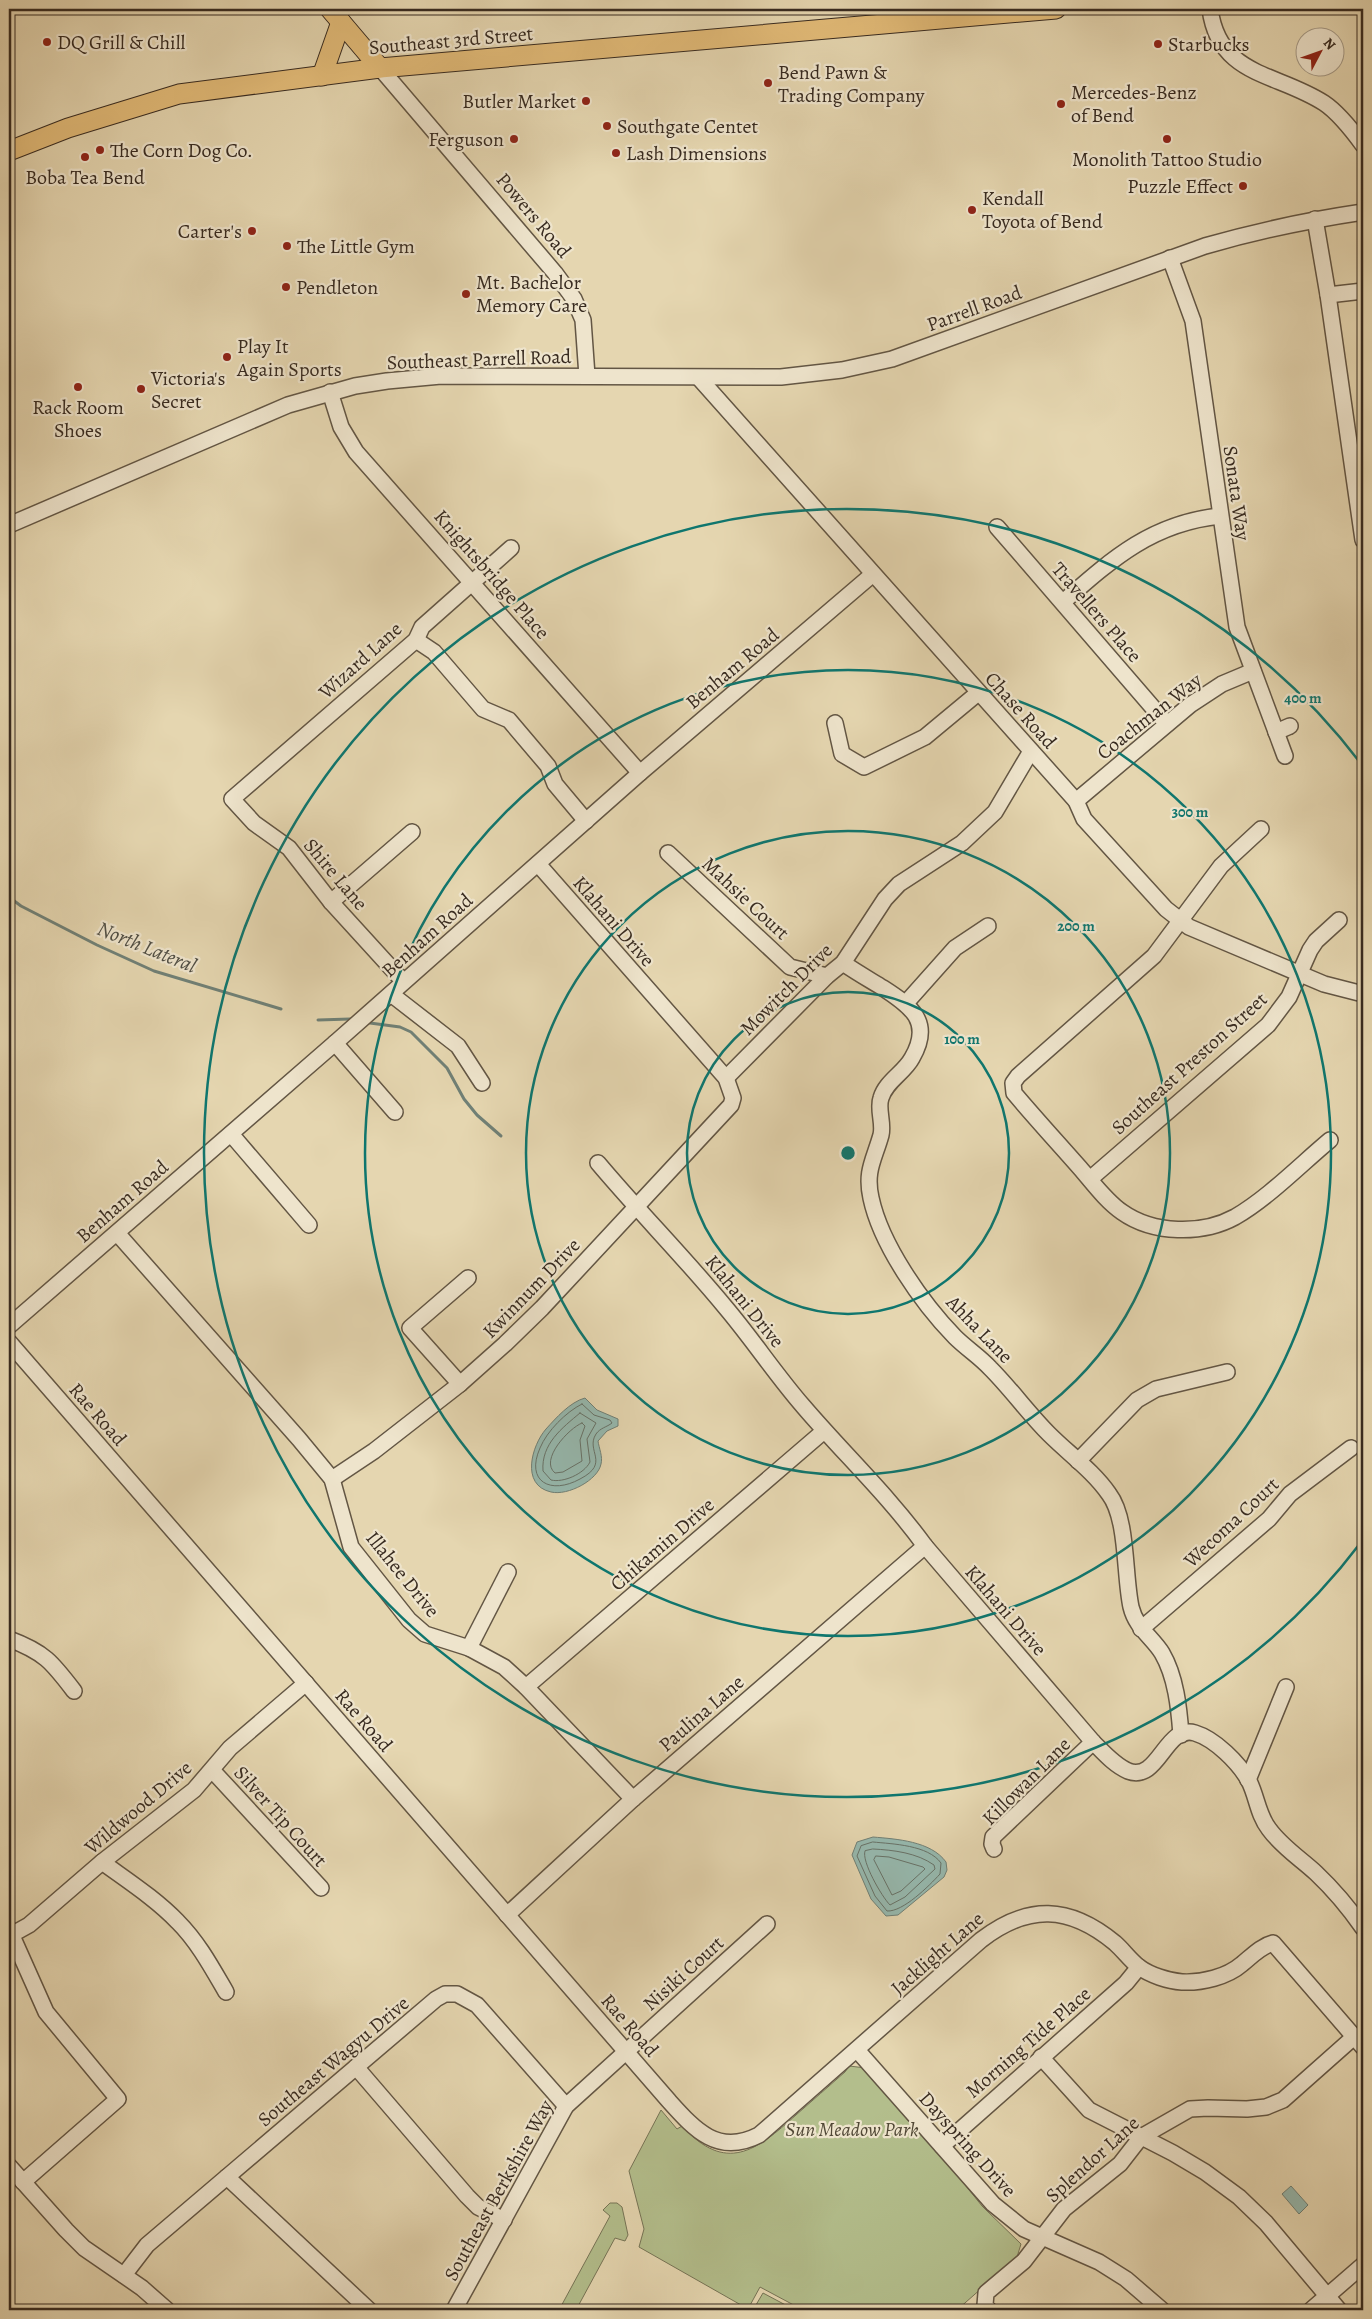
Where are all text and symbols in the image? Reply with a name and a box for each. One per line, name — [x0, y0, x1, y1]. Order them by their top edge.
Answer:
street label: Southeast 3rd Street — [368, 20, 535, 61]
north arrow — [1294, 28, 1344, 78]
place label: DQ Grill & Chill — [57, 29, 186, 56]
place label: Starbucks — [1168, 31, 1250, 58]
text: N — [1319, 34, 1340, 54]
marker: DQ Grill & Chill — [41, 36, 53, 48]
marker: Starbucks — [1152, 38, 1164, 50]
place label: Bend Pawn & Trading Company — [778, 59, 926, 109]
marker: Bend Pawn & Trading Company — [762, 77, 774, 89]
place label: Mercedes-Benz of Bend — [1071, 79, 1197, 129]
place label: Butler Market — [462, 88, 576, 115]
marker: Butler Market — [580, 95, 592, 107]
marker: Mercedes-Benz of Bend — [1055, 98, 1067, 110]
place label: Southgate Centet — [617, 113, 758, 140]
marker: Southgate Centet — [601, 120, 613, 132]
place label: Ferguson — [428, 126, 504, 153]
marker: Ferguson — [508, 133, 520, 145]
marker: Monolith Tattoo Studio — [1161, 133, 1173, 145]
place label: The Corn Dog Co. — [110, 137, 253, 164]
place label: Lash Dimensions — [626, 140, 767, 167]
marker: The Corn Dog Co. — [94, 144, 106, 156]
place label: Monolith Tattoo Studio — [1072, 146, 1262, 173]
marker: Lash Dimensions — [610, 147, 622, 159]
marker: Boba Tea Bend — [79, 151, 91, 163]
place label: Boba Tea Bend — [25, 164, 145, 191]
street label: Powers Road — [490, 167, 577, 264]
place label: Puzzle Effect — [1127, 173, 1233, 200]
marker: Puzzle Effect — [1237, 180, 1249, 192]
place label: Kendall Toyota of Bend — [982, 185, 1103, 235]
marker: Kendall Toyota of Bend — [966, 204, 978, 216]
place label: Carter's — [178, 218, 242, 245]
marker: Carter's — [246, 225, 258, 237]
place label: The Little Gym — [297, 233, 415, 260]
marker: The Little Gym — [281, 240, 293, 252]
place label: Mt. Bachelor Memory Care — [476, 269, 587, 319]
place label: Pendleton — [296, 274, 378, 301]
street label: Parrell Road — [923, 279, 1026, 338]
marker: Pendleton — [280, 281, 292, 293]
marker: Mt. Bachelor Memory Care — [460, 288, 472, 300]
place label: Play It Again Sports — [236, 333, 342, 383]
street label: Southeast Parrell Road — [386, 343, 572, 376]
marker: Play It Again Sports — [221, 351, 233, 363]
place label: Victoria's Secret — [150, 365, 226, 415]
marker: Rack Room Shoes — [72, 381, 84, 393]
marker: Victoria's Secret — [135, 383, 147, 395]
place label: Rack Room Shoes — [32, 394, 124, 444]
street label: Sonata Way — [1217, 444, 1257, 543]
street label: Knightsbridge Place — [428, 504, 556, 645]
street label: Travellers Place — [1045, 556, 1148, 668]
street label: Wizard Lane — [312, 616, 408, 706]
street label: Benham Road — [680, 621, 785, 715]
street label: Chase Road — [979, 666, 1063, 755]
street label: Coachman Way — [1091, 666, 1208, 766]
text: 400 m — [1284, 688, 1322, 708]
text: 300 m — [1172, 802, 1209, 822]
street label: Shire Lane — [297, 833, 374, 916]
street label: Mahsie Court — [696, 851, 796, 946]
street label: Klahani Drive — [567, 870, 661, 973]
street label: Benham Road — [376, 887, 479, 984]
water label: North Lateral — [93, 914, 202, 980]
text: 200 m — [1057, 916, 1095, 936]
street label: Mowitch Drive — [734, 937, 839, 1042]
street label: Southeast Preston Street — [1106, 986, 1273, 1141]
text: 100 m — [944, 1029, 980, 1049]
centre of rings — [839, 1144, 857, 1162]
street label: Benham Road — [70, 1154, 174, 1249]
street label: Kwinnum Drive — [477, 1232, 586, 1344]
street label: Klahani Drive — [699, 1249, 790, 1353]
street label: Ahha Lane — [940, 1289, 1019, 1369]
street label: Rae Road — [63, 1377, 133, 1452]
street label: Wecoma Court — [1177, 1471, 1285, 1574]
street label: Chikamin Drive — [604, 1492, 720, 1597]
street label: Illahee Drive — [359, 1525, 446, 1623]
street label: Klahani Drive — [959, 1559, 1053, 1662]
street label: Paulina Lane — [653, 1669, 750, 1758]
street label: Rae Road — [329, 1683, 399, 1758]
street label: Killowan Lane — [976, 1731, 1077, 1832]
street label: Wildwood Drive — [78, 1754, 198, 1861]
street label: Silver Tip Court — [228, 1760, 334, 1873]
street label: Jacklight Lane — [885, 1905, 990, 2001]
street label: Nisiki Court — [637, 1930, 730, 2017]
street label: Morning Tide Place — [960, 1980, 1097, 2104]
street label: Rae Road — [595, 1988, 665, 2063]
street label: Southeast Wagyu Drive — [252, 1990, 415, 2133]
street label: Dayspring Drive — [913, 2086, 1022, 2203]
street label: Southeast Berkshire Way — [437, 2094, 560, 2286]
street label: Splendor Lane — [1040, 2110, 1145, 2209]
park label: Sun Meadow Park — [785, 2116, 919, 2143]

